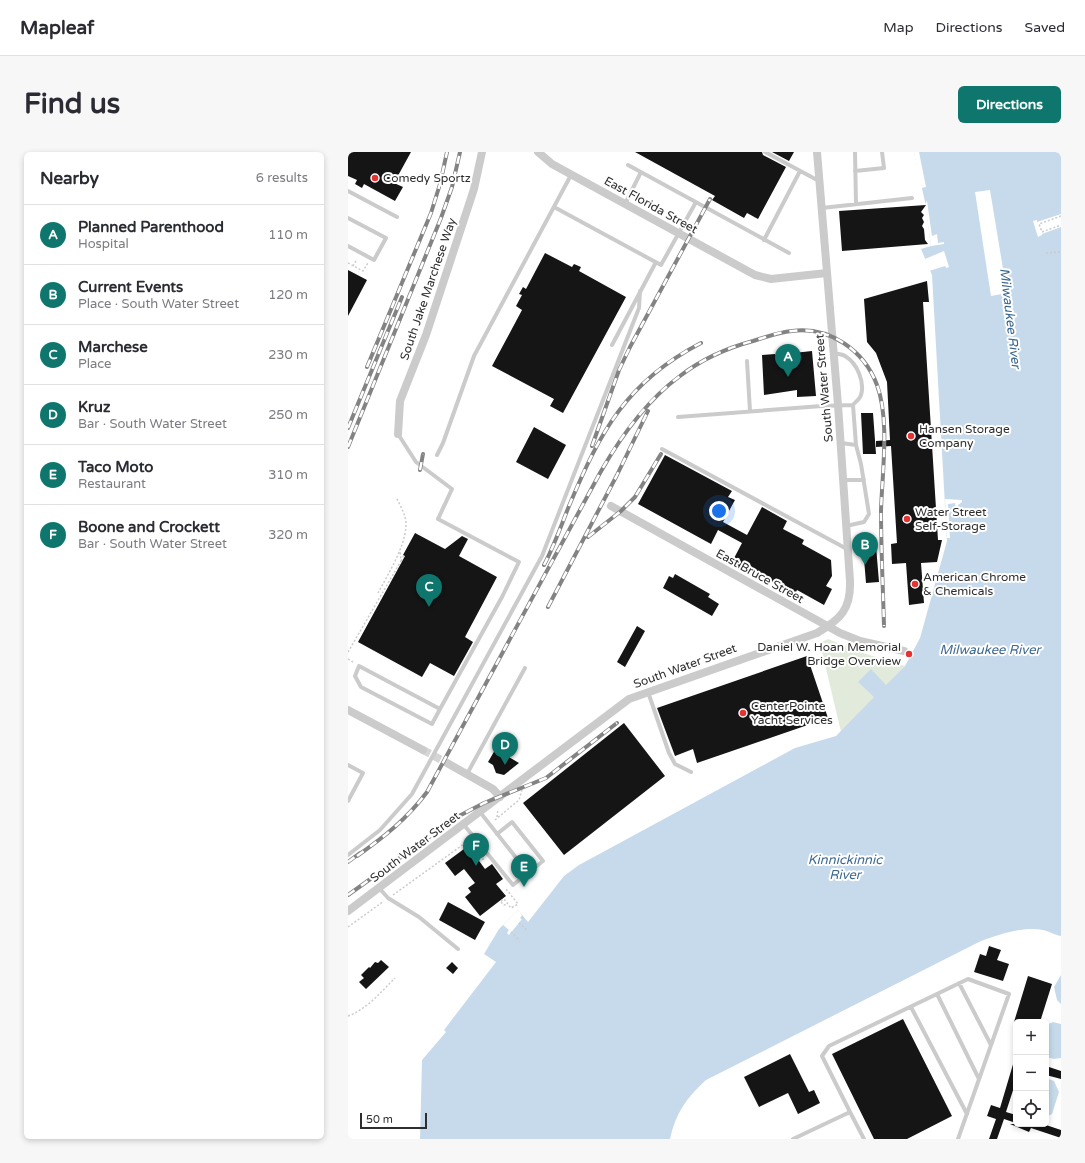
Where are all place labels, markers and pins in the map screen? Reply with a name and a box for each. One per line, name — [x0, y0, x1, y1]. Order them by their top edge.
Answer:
place label: Comedy Sportz — [383, 171, 471, 185]
marker: Comedy Sportz — [370, 173, 380, 183]
pin: A — [775, 344, 801, 377]
place label: Hansen Storage Company — [919, 422, 1010, 450]
marker: Hansen Storage Company — [906, 431, 916, 441]
place label: Water Street Self-Storage — [915, 505, 987, 533]
marker: Water Street Self-Storage — [902, 514, 912, 524]
pin: B — [852, 532, 878, 565]
place label: American Chrome & Chemicals — [923, 570, 1026, 598]
pin: C — [416, 574, 442, 607]
marker: American Chrome & Chemicals — [910, 579, 920, 589]
place label: Daniel W. Hoan Memorial Bridge Overview — [757, 640, 901, 668]
marker: Daniel W. Hoan Memorial Bridge Overview — [904, 649, 914, 659]
place label: CenterPointe Yacht Services — [751, 699, 833, 727]
marker: CenterPointe Yacht Services — [738, 708, 748, 718]
pin: D — [492, 732, 518, 765]
pin: F — [463, 833, 489, 866]
pin: E — [511, 854, 537, 887]

